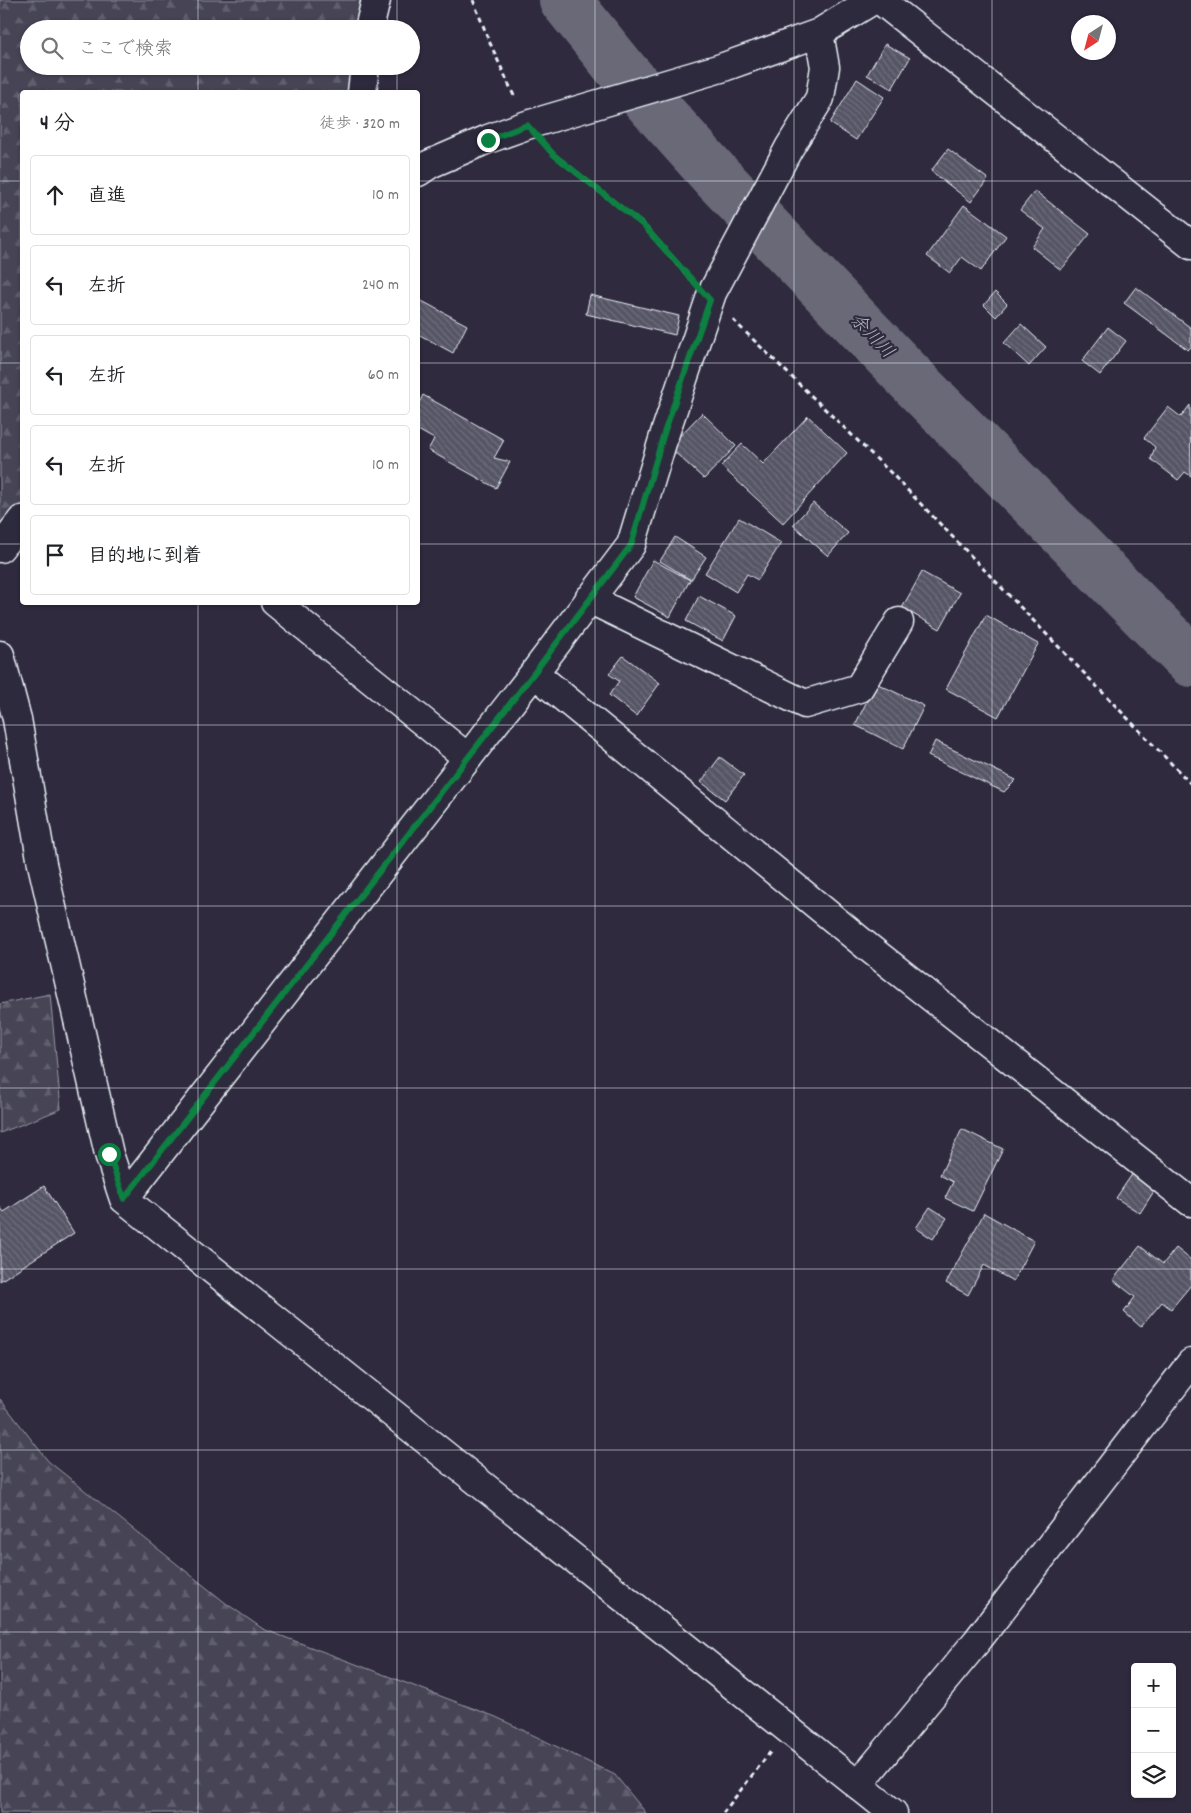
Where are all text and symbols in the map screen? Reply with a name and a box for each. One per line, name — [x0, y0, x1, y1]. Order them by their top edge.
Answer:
north arrow — [1071, 15, 1116, 60]
search box — [20, 20, 420, 75]
icon: search — [38, 34, 66, 62]
text: ここで検索 — [78, 37, 173, 64]
text: 4 分 — [40, 110, 75, 140]
text: 徒歩 · 320 m — [320, 113, 400, 136]
route end — [477, 129, 500, 152]
icon: ahead — [41, 181, 69, 209]
text: 直進 — [88, 184, 126, 211]
text: 10 m — [372, 184, 399, 207]
icon: left — [41, 271, 69, 299]
text: 左折 — [88, 274, 126, 301]
text: 240 m — [362, 274, 399, 297]
water label: 余川川 — [843, 309, 899, 365]
icon: left — [41, 361, 69, 389]
text: 左折 — [88, 364, 126, 391]
text: 60 m — [368, 364, 399, 387]
icon: left — [41, 451, 69, 479]
text: 左折 — [88, 454, 126, 481]
text: 10 m — [372, 454, 399, 477]
icon: arrive — [41, 541, 69, 569]
text: 目的地に到着 — [88, 544, 202, 571]
route start — [98, 1143, 121, 1166]
map controls — [1131, 1663, 1176, 1798]
button: + — [1131, 1663, 1176, 1708]
button: − — [1131, 1708, 1176, 1753]
button: layers — [1131, 1753, 1176, 1798]

